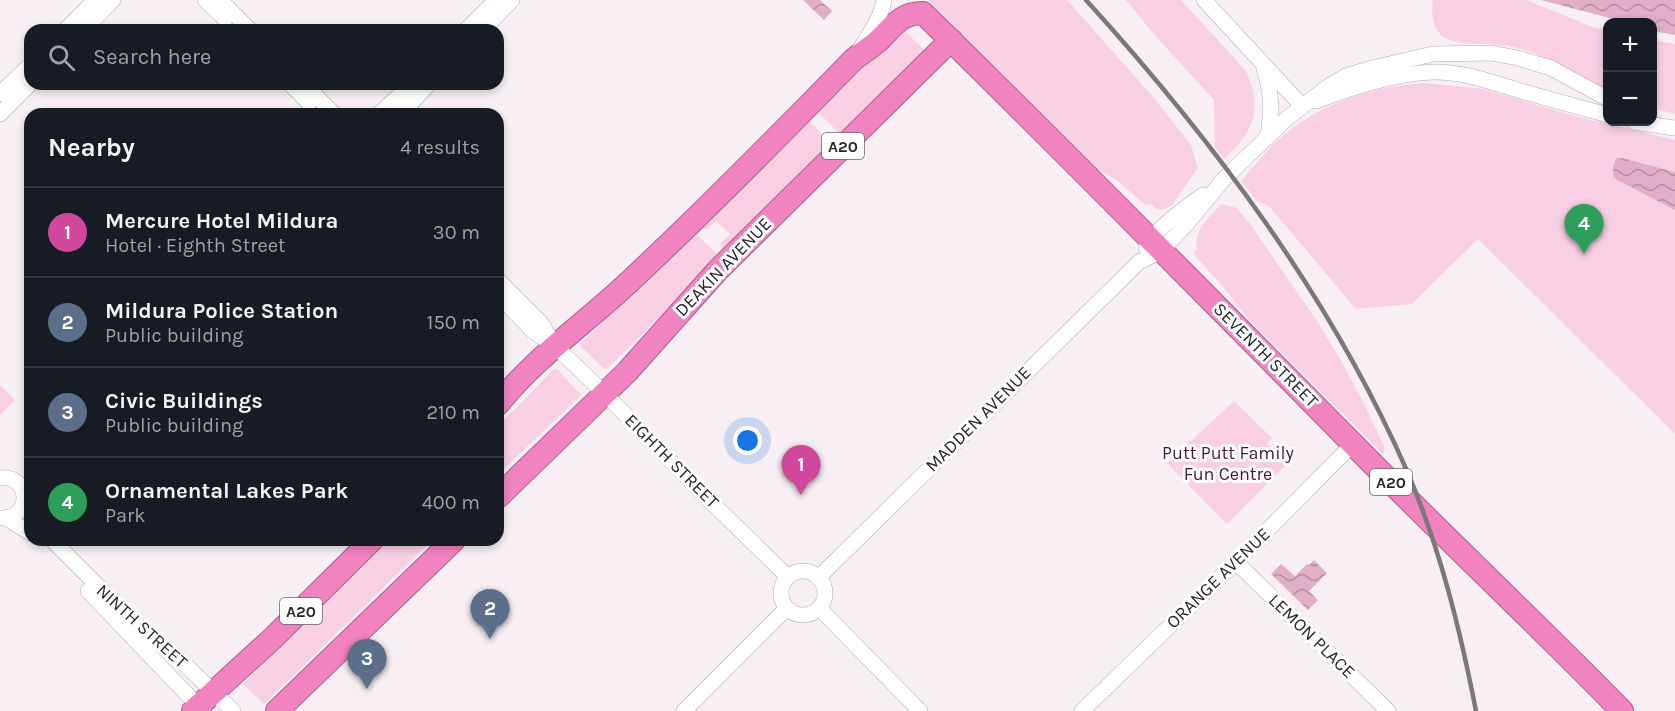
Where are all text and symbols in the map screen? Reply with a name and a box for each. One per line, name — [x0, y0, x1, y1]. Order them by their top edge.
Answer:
map controls — [1603, 18, 1657, 126]
button: + — [1603, 18, 1657, 72]
search box — [24, 24, 504, 90]
icon: search — [45, 41, 78, 74]
text: Search here — [93, 44, 211, 70]
button: − — [1603, 72, 1657, 126]
text: Nearby — [48, 132, 135, 163]
road number: A20 — [822, 133, 864, 159]
text: 4 results — [400, 136, 480, 159]
pin: 4 — [1564, 204, 1604, 254]
text: Mercure Hotel Mildura — [105, 208, 338, 234]
street label: DEAKIN AVENUE — [670, 213, 776, 321]
text: 1 — [64, 221, 71, 244]
text: 30 m — [433, 221, 480, 244]
text: Hotel · Eighth Street — [105, 234, 286, 257]
text: Mildura Police Station — [105, 298, 338, 324]
street label: SEVENTH STREET — [1209, 298, 1323, 412]
text: 2 — [61, 311, 74, 334]
text: 150 m — [427, 311, 480, 334]
text: Public building — [105, 324, 243, 347]
street label: MADDEN AVENUE — [921, 362, 1035, 476]
text: Civic Buildings — [105, 388, 263, 414]
text: 3 — [61, 401, 74, 424]
text: 210 m — [426, 401, 480, 424]
street label: EIGHTH STREET — [620, 409, 724, 513]
text: Public building — [105, 414, 243, 437]
your location — [733, 426, 762, 455]
park label: Putt Putt Family Fun Centre — [1162, 442, 1295, 485]
pin: 1 — [782, 446, 820, 495]
road number: A20 — [1370, 469, 1412, 495]
text: Ornamental Lakes Park — [105, 478, 348, 504]
text: 4 — [62, 491, 73, 514]
text: 400 m — [422, 491, 480, 514]
text: Park — [105, 504, 146, 527]
street label: ORANGE AVENUE — [1162, 523, 1274, 633]
street label: NINTH STREET — [92, 579, 192, 673]
street label: LEMON PLACE — [1264, 589, 1360, 683]
pin: 2 — [470, 590, 510, 639]
road number: A20 — [280, 598, 322, 624]
pin: 3 — [348, 640, 386, 689]

